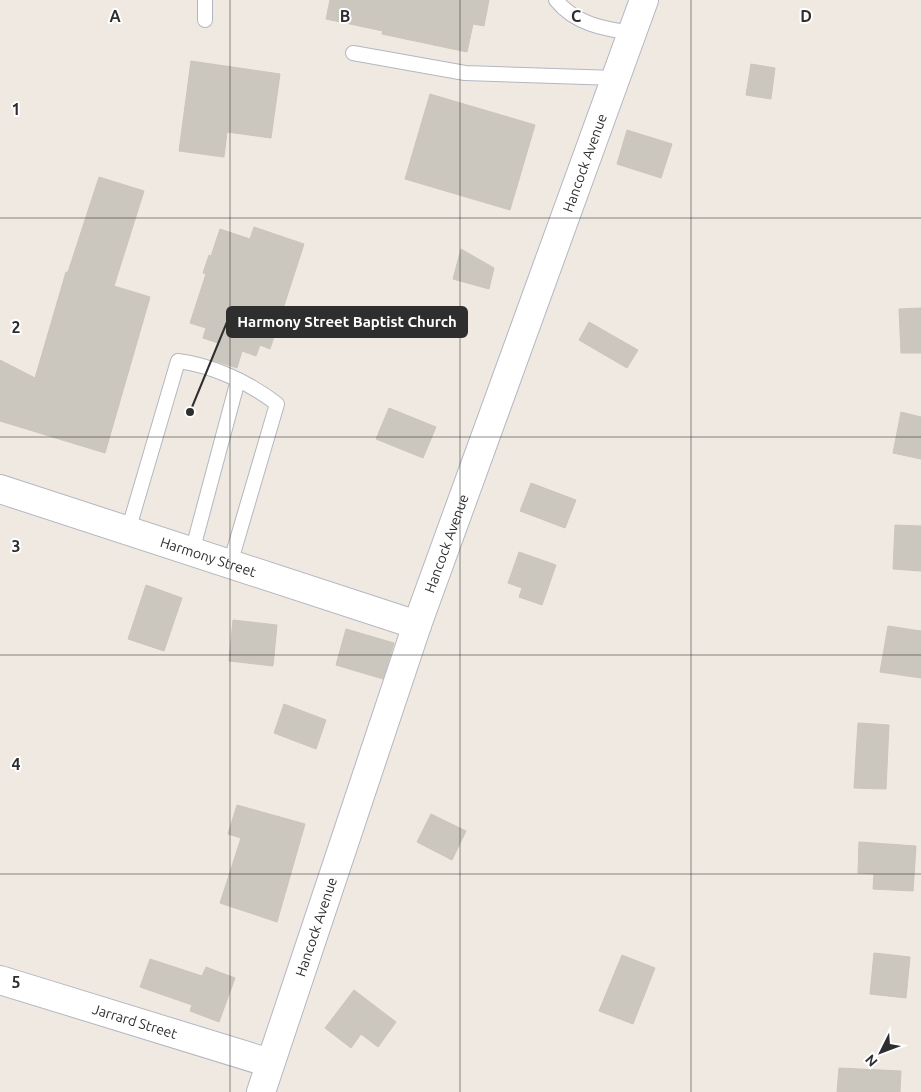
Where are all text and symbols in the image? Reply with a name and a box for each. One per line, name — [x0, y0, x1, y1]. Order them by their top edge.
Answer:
text: A — [109, 7, 121, 25]
text: B — [340, 7, 350, 25]
text: C — [571, 7, 581, 25]
text: D — [800, 7, 812, 25]
text: 1 — [11, 100, 21, 118]
street label: Hancock Avenue — [560, 111, 610, 214]
callout: Harmony Street Baptist Church — [227, 307, 467, 337]
text: Harmony Street Baptist Church — [237, 313, 457, 330]
text: 2 — [11, 318, 21, 336]
street label: Hancock Avenue — [421, 492, 472, 595]
street label: Harmony Street — [158, 534, 258, 580]
text: 3 — [11, 537, 21, 555]
text: 4 — [11, 755, 21, 773]
street label: Hancock Avenue — [292, 875, 340, 979]
text: 5 — [11, 973, 21, 991]
street label: Jarrard Street — [90, 1001, 180, 1042]
north arrow — [856, 1027, 906, 1077]
text: N — [862, 1051, 881, 1070]

